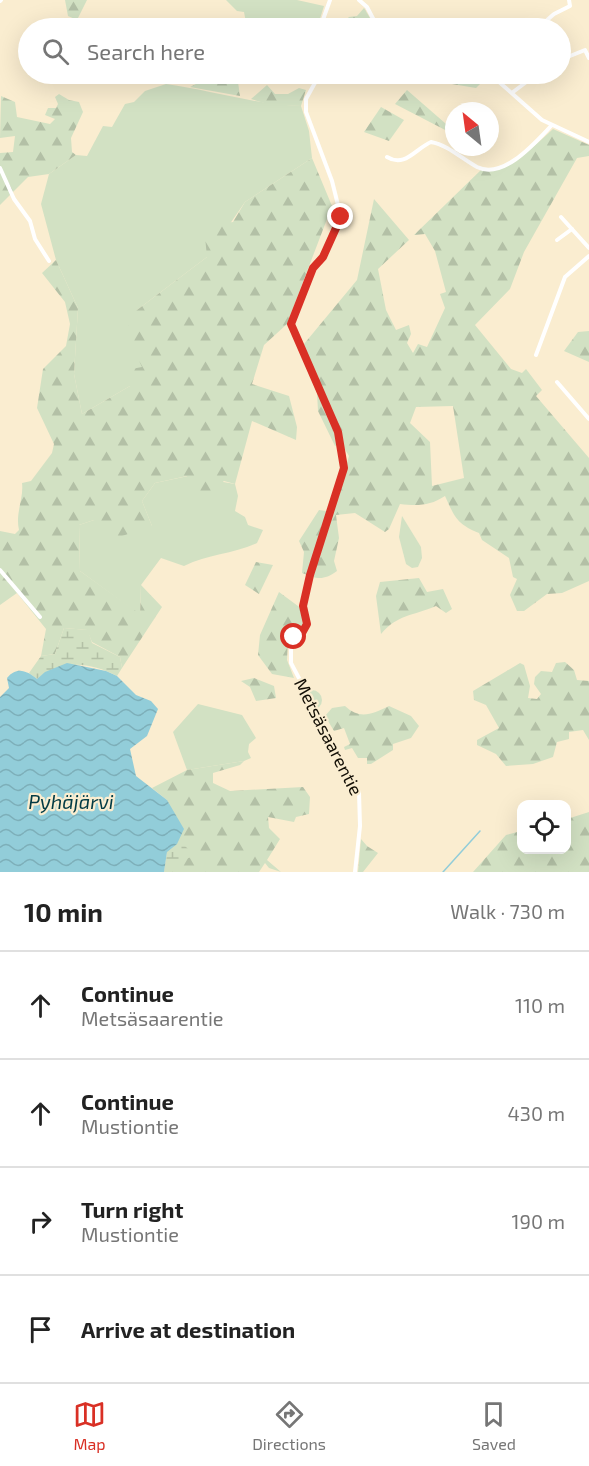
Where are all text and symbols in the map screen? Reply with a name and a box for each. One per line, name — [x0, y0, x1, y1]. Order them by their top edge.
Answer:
search box — [18, 18, 571, 84]
icon: search — [39, 35, 72, 68]
text: Search here — [87, 38, 205, 64]
north arrow — [445, 102, 499, 156]
route end — [327, 203, 353, 229]
route start — [280, 623, 306, 649]
street label: Metsäsaarentie — [290, 674, 368, 799]
water label: Pyhäjärvi — [28, 789, 114, 814]
map controls — [517, 800, 571, 854]
button: locate — [517, 800, 571, 854]
text: 10 min — [24, 896, 103, 927]
text: Walk · 730 m — [450, 899, 565, 923]
text: Continue — [81, 980, 174, 1006]
icon: ahead — [24, 989, 57, 1022]
text: 110 m — [515, 993, 565, 1017]
text: Metsäsaarentie — [81, 1006, 224, 1030]
text: Continue — [81, 1088, 174, 1114]
icon: ahead — [24, 1097, 57, 1130]
text: 430 m — [508, 1101, 565, 1125]
text: Mustiontie — [81, 1114, 179, 1138]
text: Turn right — [81, 1196, 183, 1222]
icon: right — [24, 1205, 57, 1238]
text: 190 m — [512, 1209, 565, 1233]
text: Mustiontie — [81, 1222, 179, 1246]
icon: arrive — [24, 1313, 57, 1346]
text: Arrive at destination — [81, 1316, 295, 1342]
tab: Map — [73, 1398, 106, 1453]
tab: Directions — [252, 1398, 326, 1453]
tab: Saved — [472, 1398, 516, 1453]

